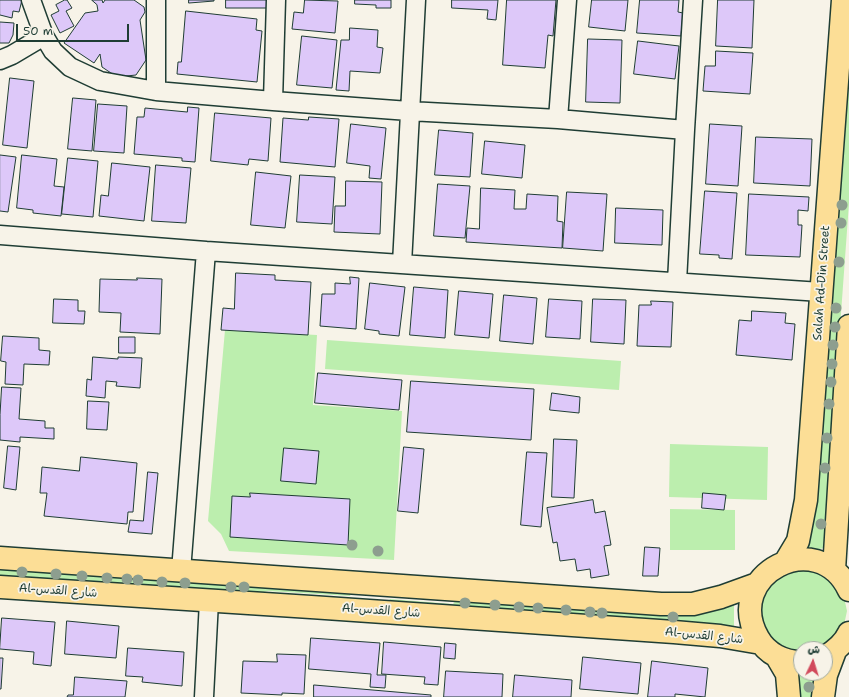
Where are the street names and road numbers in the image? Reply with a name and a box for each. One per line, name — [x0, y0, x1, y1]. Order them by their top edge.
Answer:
street label: Salah Ad-Din Street — [811, 225, 833, 341]
street label: Al-شارع القدس — [18, 581, 98, 601]
street label: Al-شارع القدس — [341, 601, 421, 621]
street label: Al-شارع القدس — [664, 625, 744, 647]

